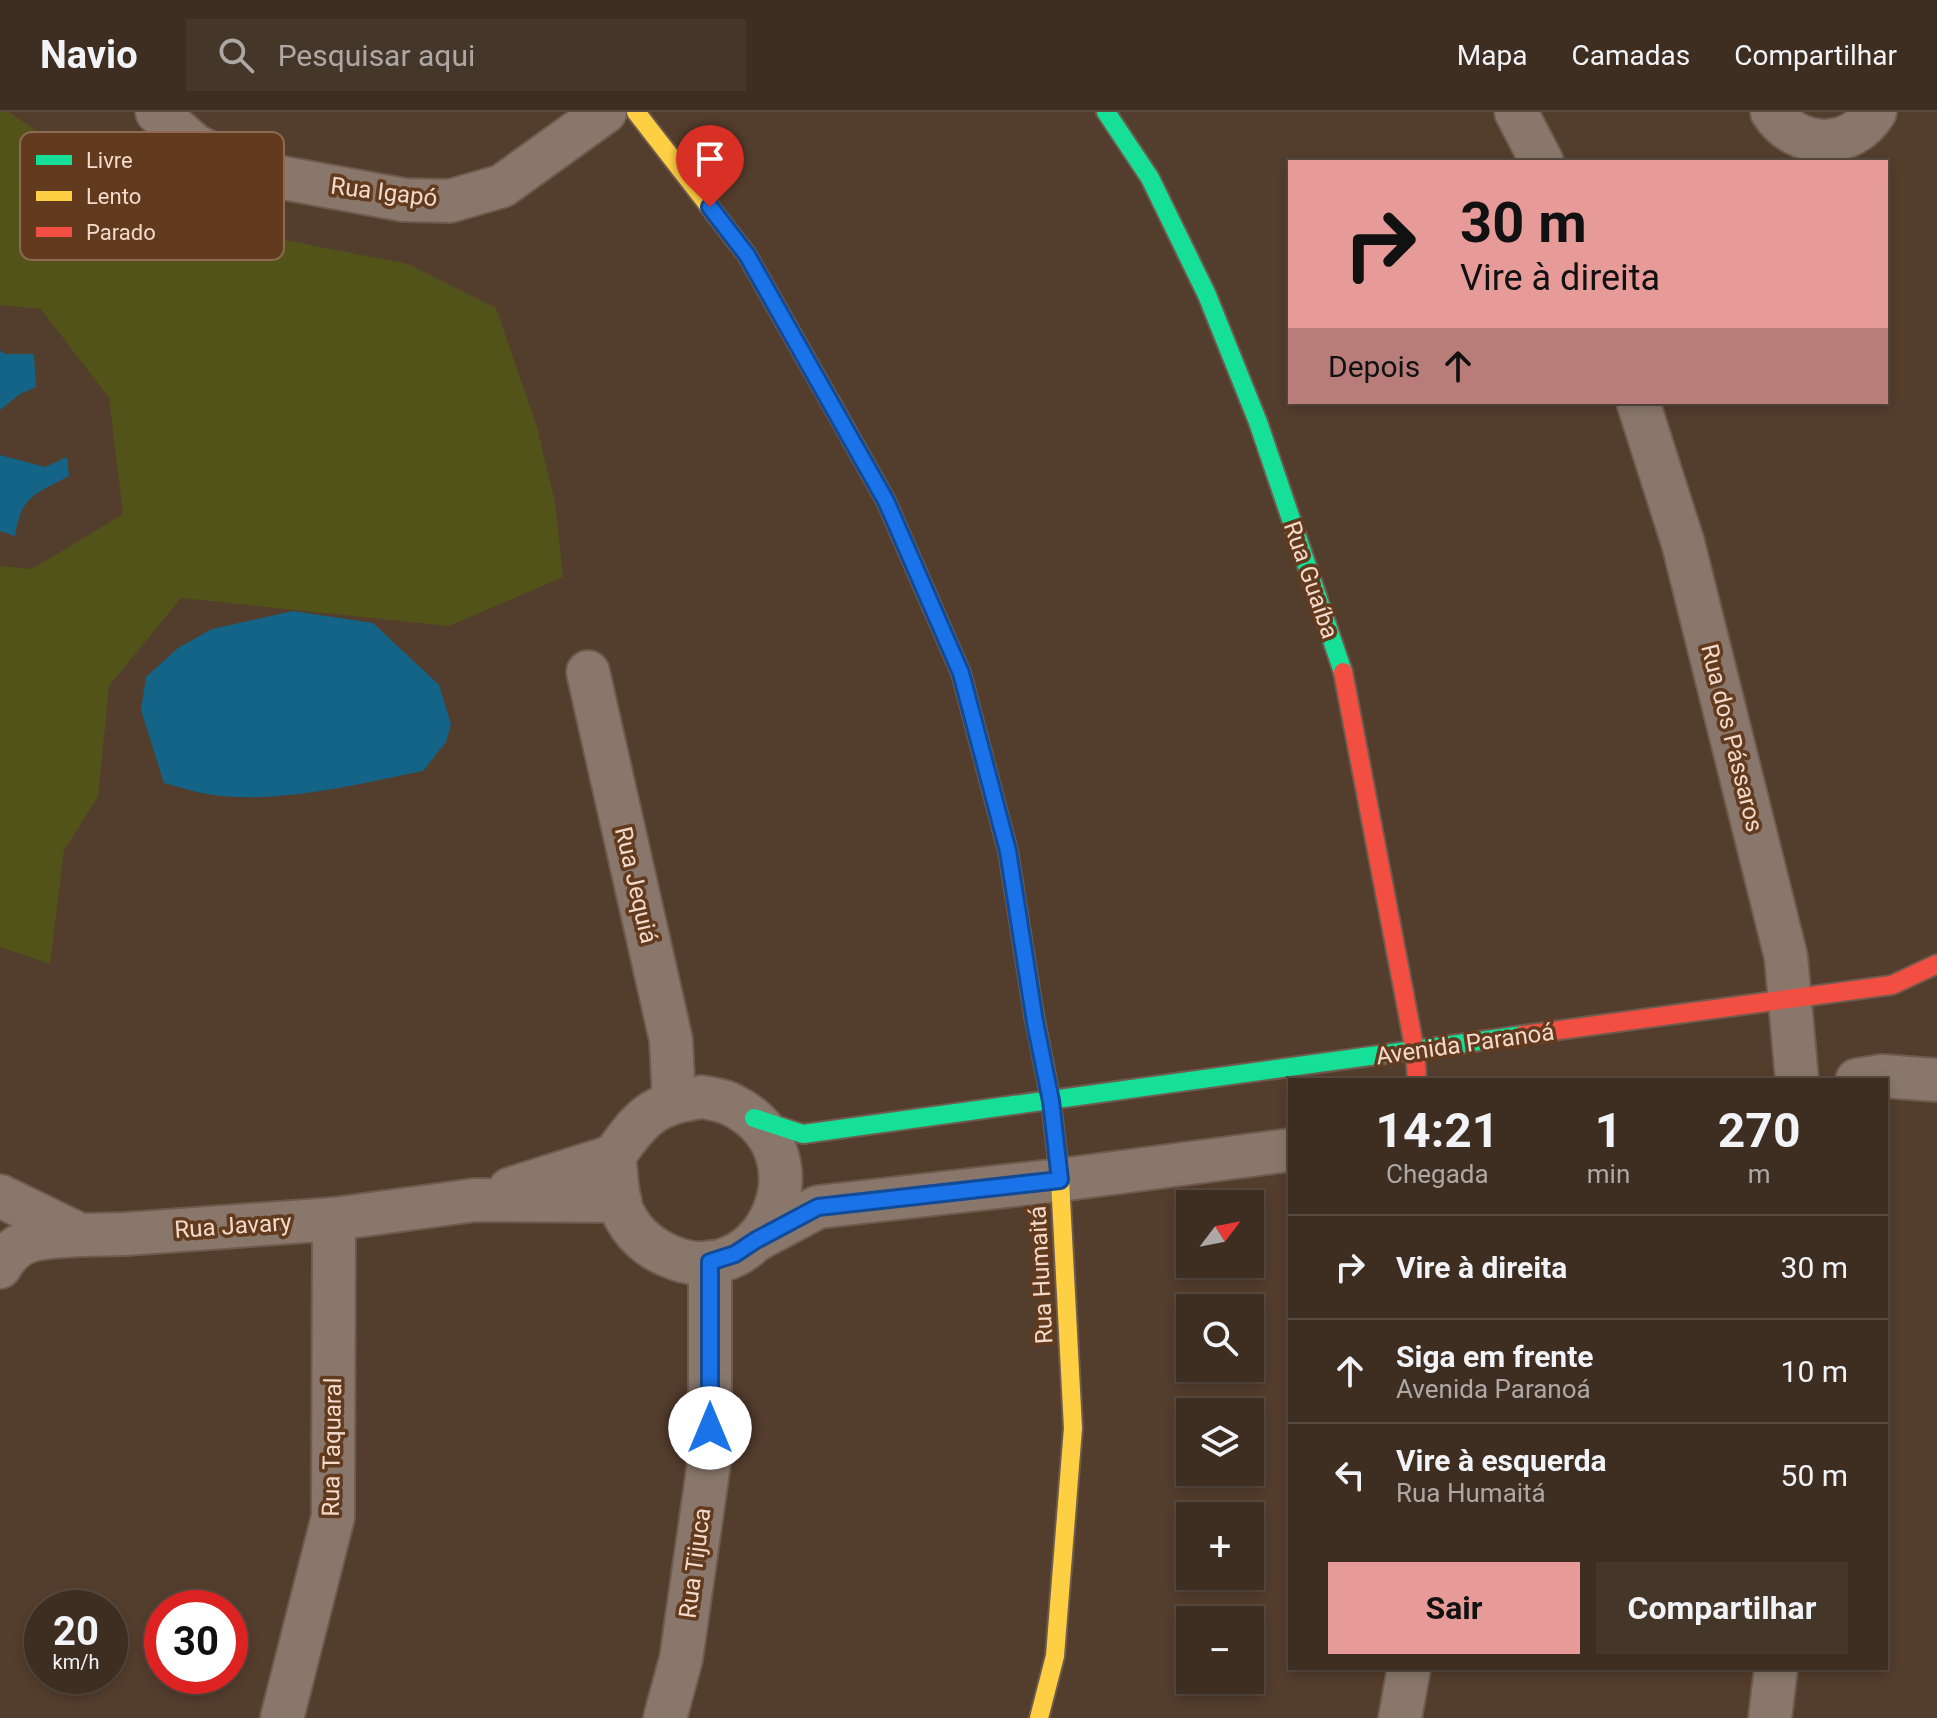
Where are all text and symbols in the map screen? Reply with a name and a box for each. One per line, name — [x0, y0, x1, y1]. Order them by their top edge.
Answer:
search box — [186, 19, 746, 91]
text: Navio — [40, 33, 138, 77]
icon: search — [214, 33, 258, 77]
text: Pesquisar aqui — [278, 38, 475, 73]
text: Mapa — [1457, 39, 1527, 72]
text: Camadas — [1571, 39, 1690, 72]
text: Compartilhar — [1734, 39, 1897, 72]
pin — [676, 125, 744, 207]
legend — [20, 132, 284, 260]
icon: arrive — [688, 137, 732, 181]
text: Livre — [86, 148, 133, 173]
street label: Rua Igapó — [329, 172, 439, 212]
text: Lento — [86, 184, 141, 209]
text: 30 m — [1460, 190, 1587, 256]
icon: right — [1328, 192, 1432, 296]
text: Parado — [86, 220, 156, 245]
text: Vire à direita — [1460, 257, 1660, 299]
icon: ahead — [1436, 344, 1480, 388]
text: Depois — [1328, 349, 1420, 384]
street label: Rua Guaíba — [1278, 518, 1344, 642]
street label: Rua dos Pássaros — [1695, 641, 1769, 835]
street label: Rua Jequiá — [609, 824, 663, 946]
street label: Avenida Paranoá — [1374, 1018, 1556, 1070]
text: 14:21 — [1376, 1102, 1499, 1159]
text: 1 — [1595, 1102, 1622, 1159]
text: 270 — [1718, 1102, 1800, 1159]
text: Chegada — [1386, 1159, 1489, 1189]
text: min — [1587, 1159, 1630, 1189]
text: m — [1748, 1159, 1771, 1189]
north arrow — [1176, 1190, 1264, 1278]
map controls — [1176, 1190, 1264, 1694]
street label: Rua Humaitá — [1023, 1205, 1059, 1345]
street label: Rua Javary — [173, 1208, 293, 1244]
icon: right — [1328, 1245, 1372, 1289]
text: Vire à direita — [1396, 1250, 1567, 1285]
text: 30 m — [1781, 1250, 1848, 1285]
button: search — [1176, 1294, 1264, 1382]
text: Siga em frente — [1396, 1339, 1594, 1374]
icon: ahead — [1328, 1349, 1372, 1393]
text: 10 m — [1781, 1354, 1848, 1389]
text: Avenida Paranoá — [1396, 1374, 1591, 1404]
street label: Rua Taquaral — [317, 1377, 347, 1517]
position arrow — [668, 1386, 752, 1470]
button: layers — [1176, 1398, 1264, 1486]
text: Vire à esquerda — [1396, 1443, 1607, 1478]
icon: left — [1328, 1453, 1372, 1497]
text: 50 m — [1781, 1458, 1848, 1493]
text: Rua Humaitá — [1396, 1478, 1546, 1508]
button: + — [1176, 1502, 1264, 1590]
street label: Rua Tijuca — [673, 1506, 717, 1620]
button: Sair — [1328, 1562, 1580, 1654]
button: Compartilhar — [1596, 1562, 1848, 1654]
speed limit sign: 30 — [144, 1590, 248, 1694]
button: − — [1176, 1606, 1264, 1694]
text: 20 — [53, 1608, 99, 1655]
text: km/h — [53, 1650, 99, 1674]

